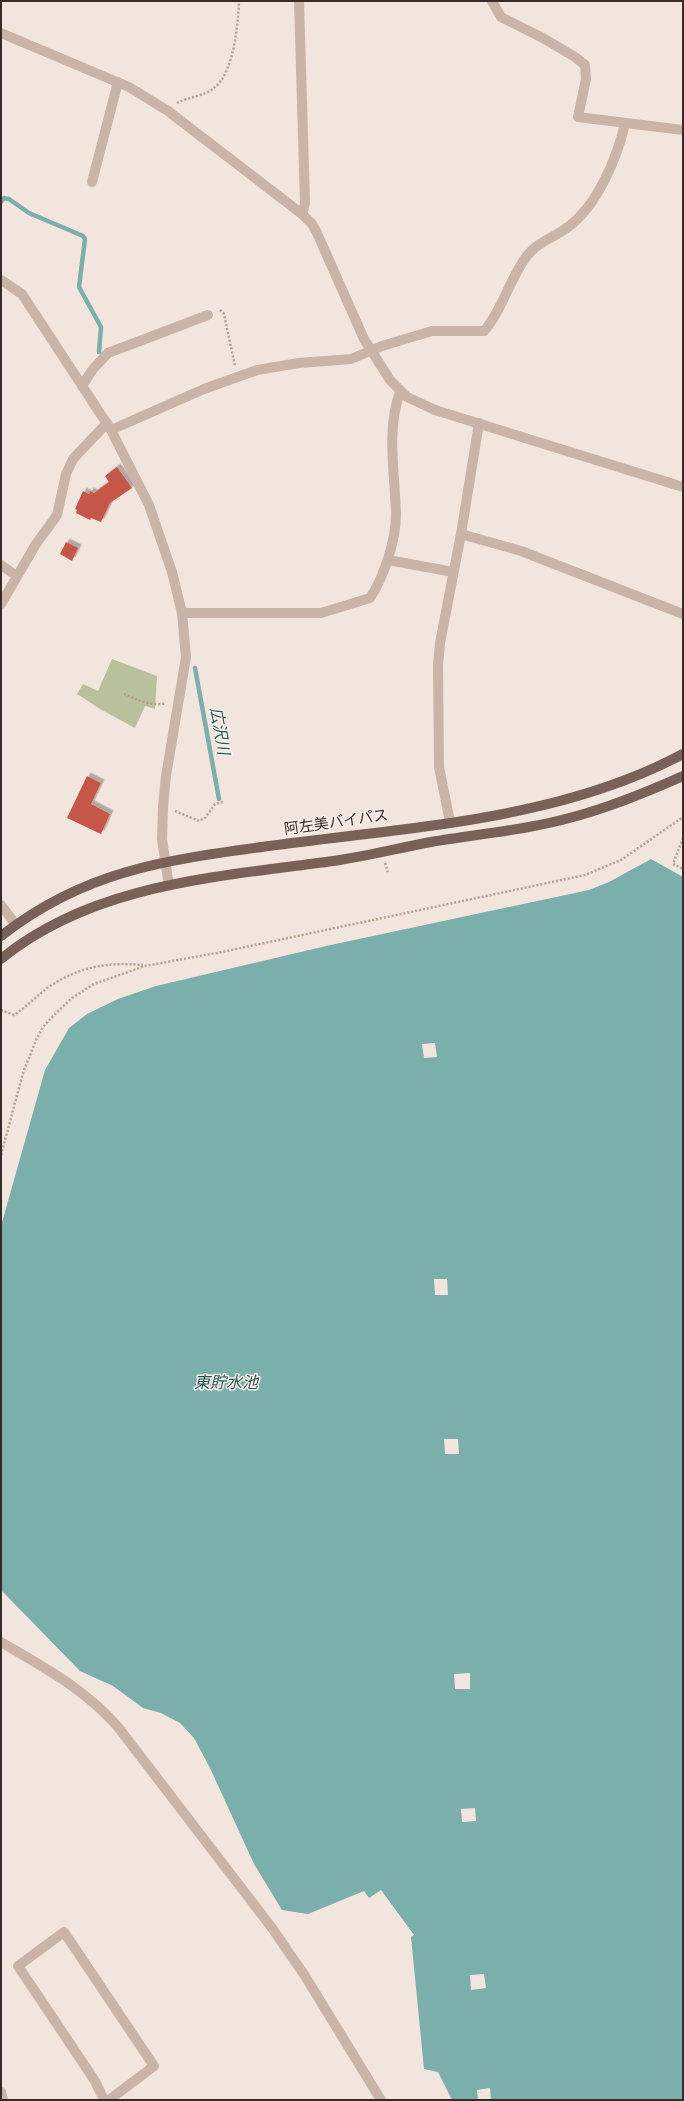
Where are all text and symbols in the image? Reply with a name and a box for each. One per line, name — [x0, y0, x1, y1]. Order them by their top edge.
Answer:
water label: 広沢川 — [206, 706, 234, 758]
street label: 阿左美バイパス — [283, 806, 389, 838]
water label: 東貯水池 — [194, 1373, 260, 1392]

